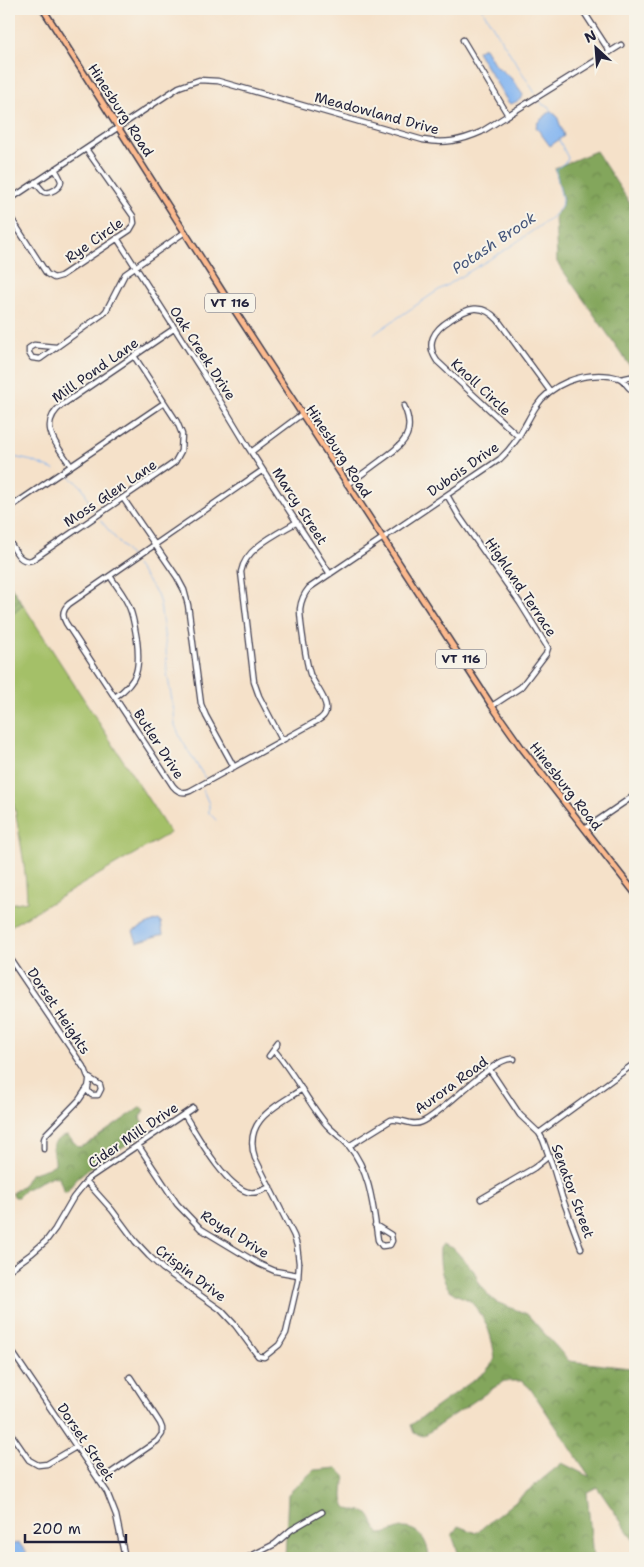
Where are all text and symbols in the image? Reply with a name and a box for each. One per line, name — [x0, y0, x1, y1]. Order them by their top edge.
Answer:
north arrow — [572, 22, 622, 72]
text: N — [581, 26, 599, 47]
street label: Hinesburg Road — [84, 60, 158, 160]
street label: Meadowland Drive — [313, 88, 441, 138]
water label: Potash Brook — [448, 207, 540, 279]
street label: Rye Circle — [61, 213, 127, 267]
road number: VT 116 — [205, 294, 255, 312]
street label: Oak Creek Drive — [166, 303, 240, 403]
street label: Mill Pond Lane — [48, 333, 142, 406]
street label: Knoll Circle — [447, 355, 515, 419]
street label: Hinesburg Road — [302, 401, 376, 501]
street label: Dubois Drive — [424, 438, 502, 500]
street label: Moss Glen Lane — [60, 455, 160, 531]
street label: Marcy Street — [268, 464, 332, 548]
street label: Highland Terrace — [481, 534, 561, 640]
road number: VT 116 — [436, 650, 486, 669]
street label: Butler Drive — [130, 706, 188, 782]
street label: Hinesburg Road — [526, 738, 606, 834]
street label: Dorset Heights — [23, 964, 95, 1058]
street label: Aurora Road — [411, 1052, 491, 1118]
street label: Cider Mill Drive — [84, 1098, 182, 1172]
street label: Senator Street — [548, 1141, 598, 1241]
street label: Royal Drive — [197, 1206, 273, 1262]
street label: Crispin Drive — [152, 1241, 230, 1305]
street label: Dorset Street — [53, 1400, 119, 1484]
scale bar — [25, 1512, 126, 1544]
text: 200 m — [32, 1519, 81, 1539]

